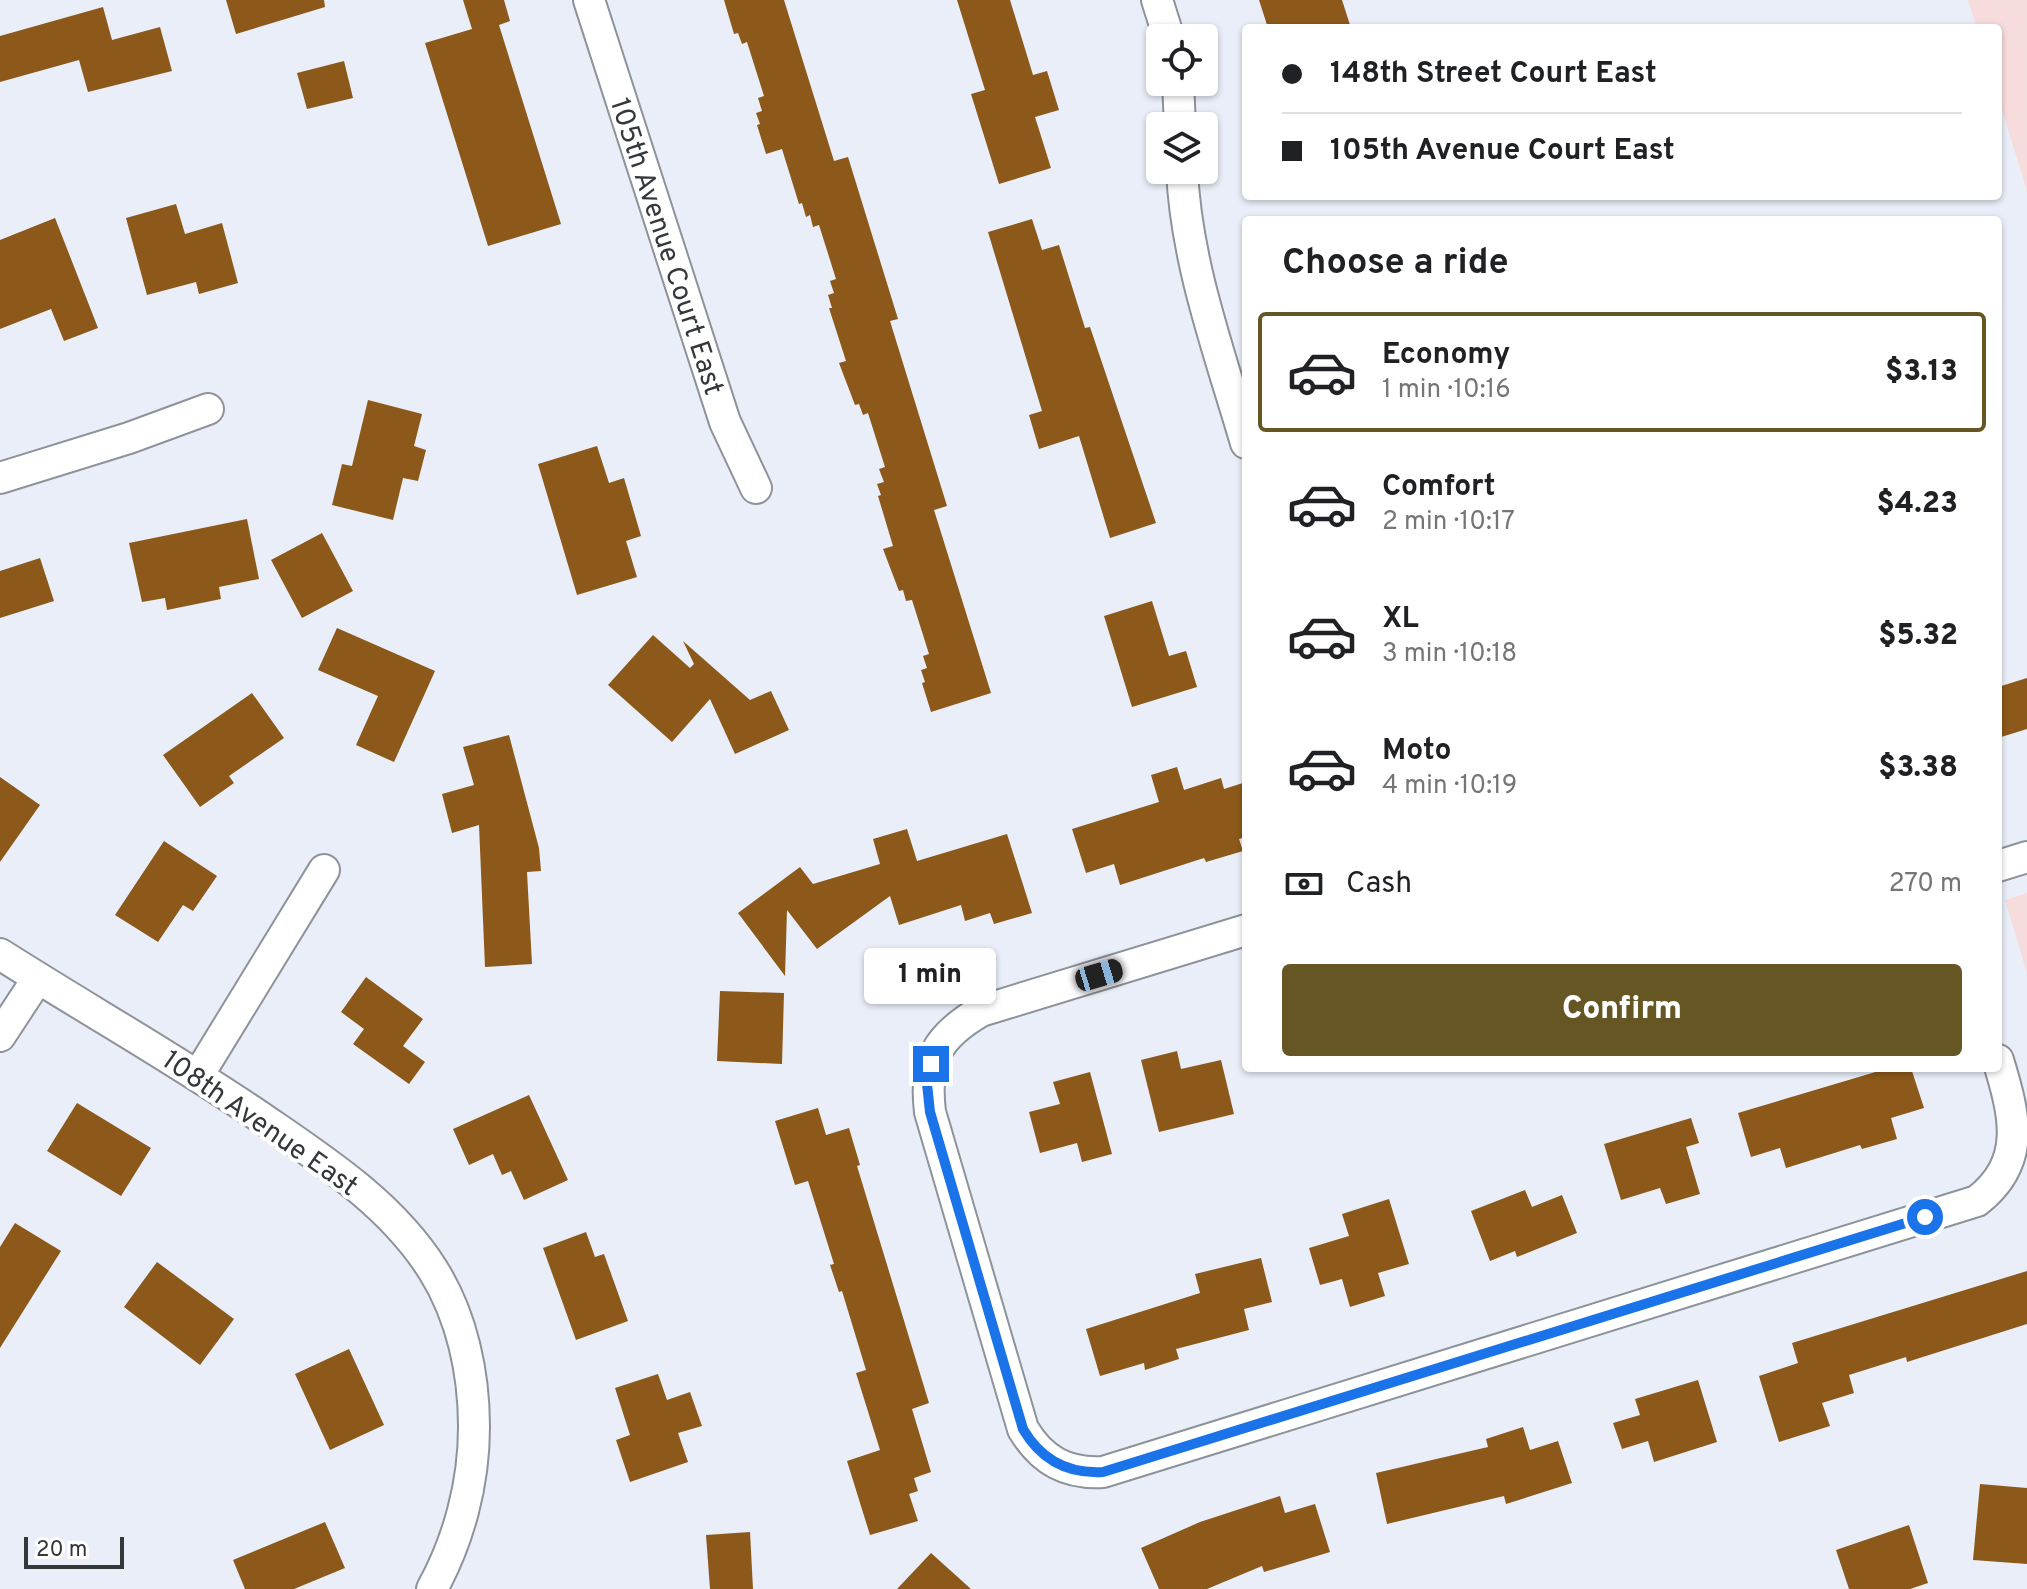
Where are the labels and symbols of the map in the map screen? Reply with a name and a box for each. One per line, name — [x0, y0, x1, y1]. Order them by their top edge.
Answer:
street label: 105th Avenue Court East — [600, 94, 730, 400]
callout: 1 min — [865, 948, 997, 1004]
car — [1073, 957, 1125, 993]
street label: 108th Avenue East — [154, 1043, 364, 1206]
route end — [913, 1046, 949, 1082]
route start — [1907, 1199, 1943, 1235]
scale bar — [24, 1533, 124, 1569]

